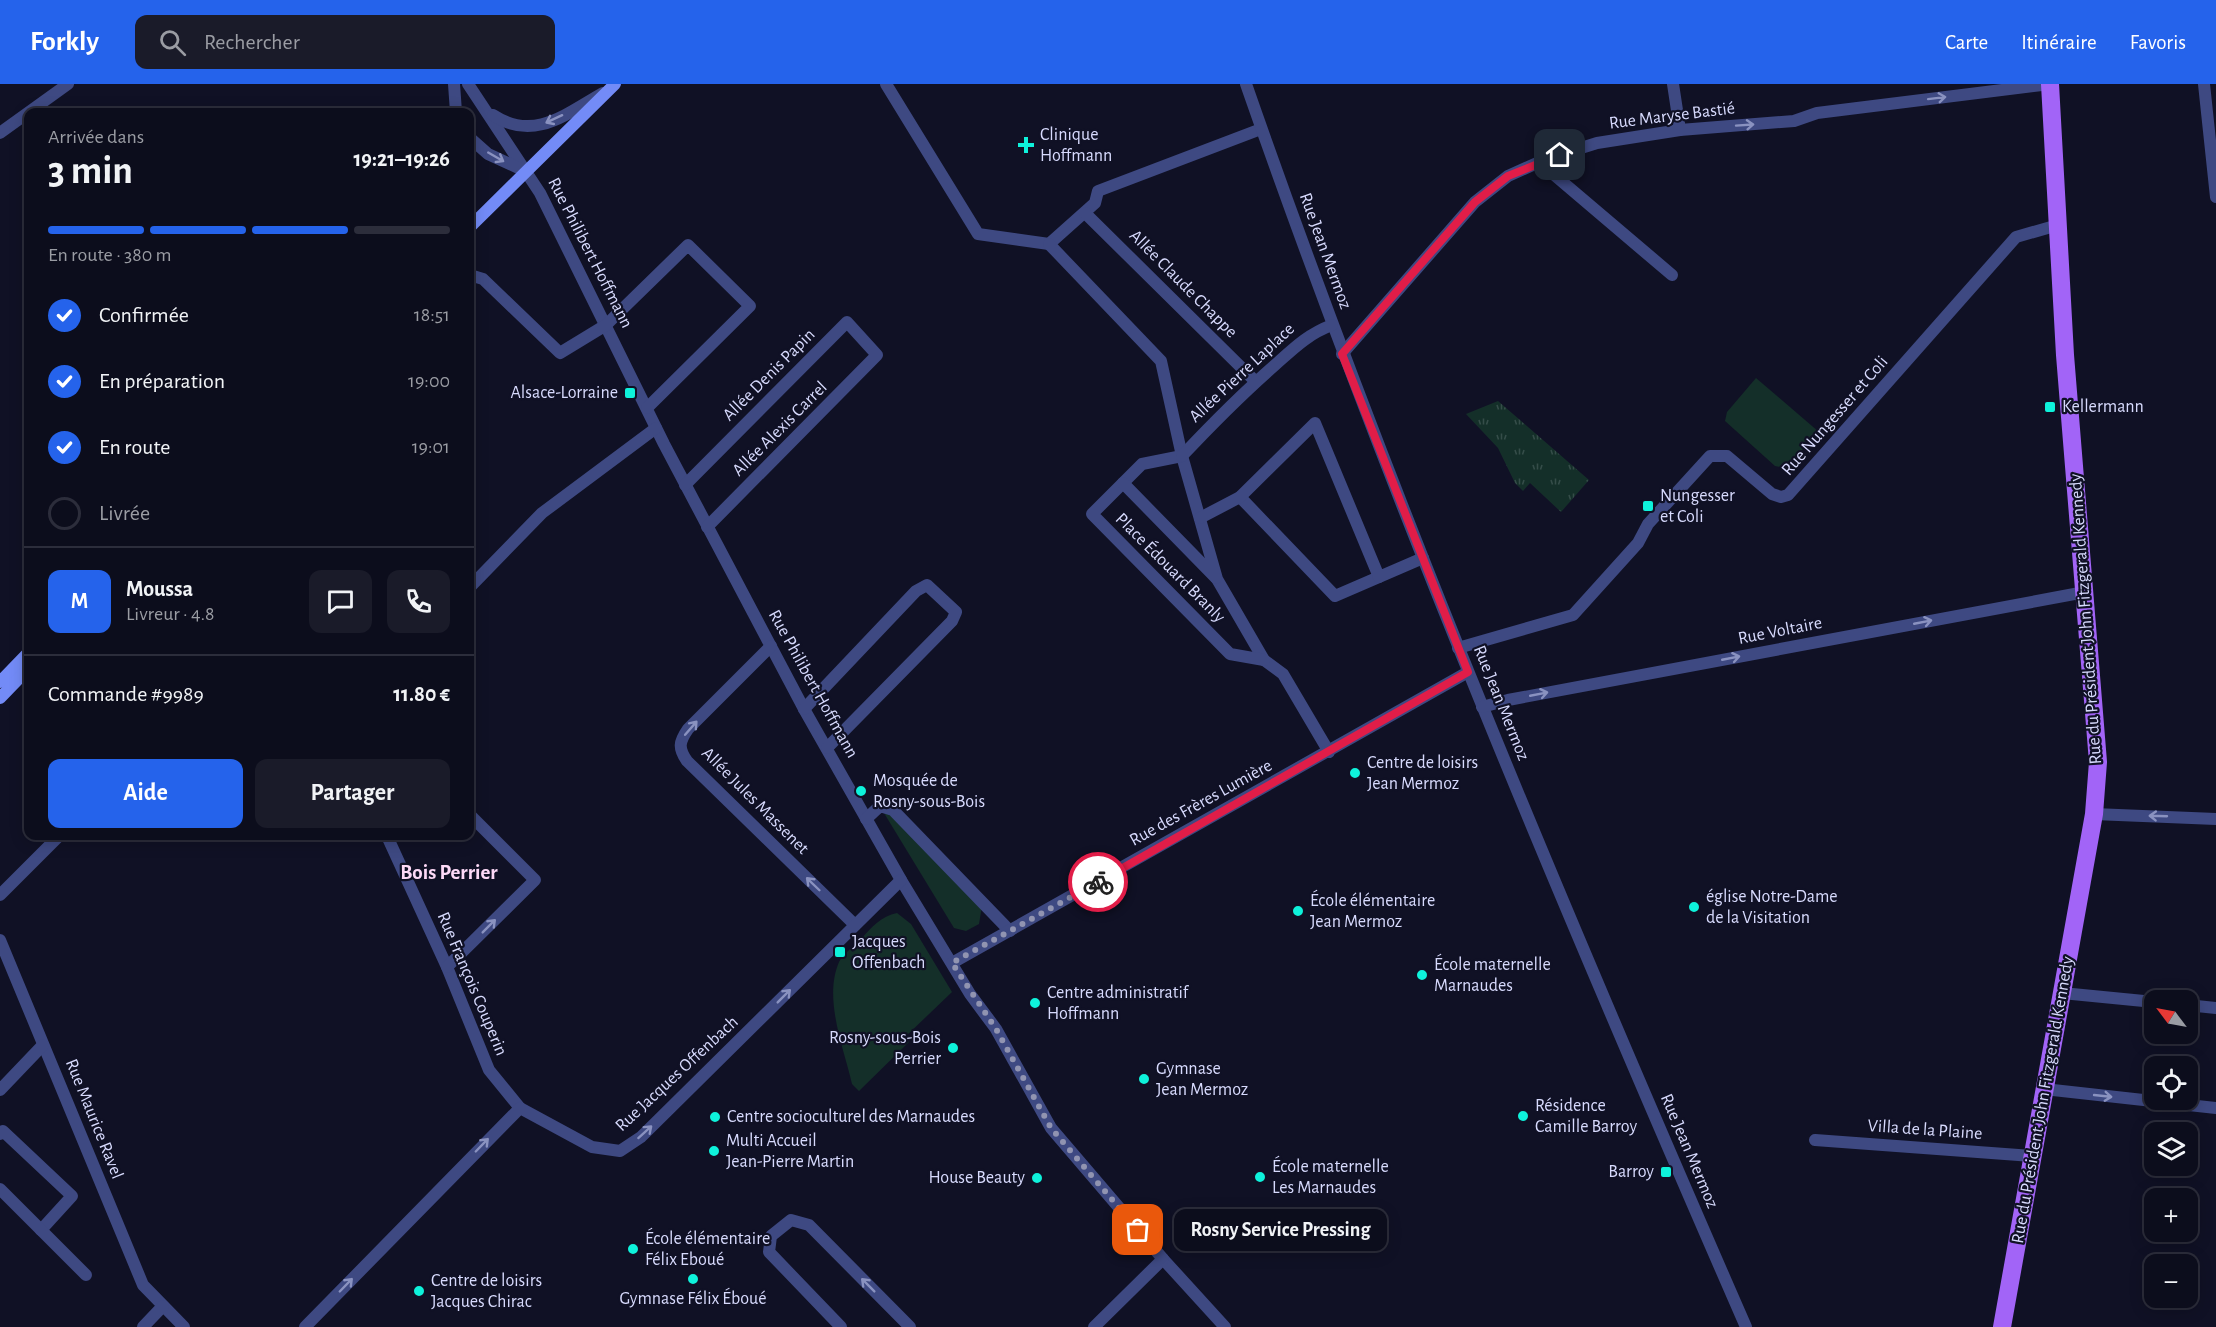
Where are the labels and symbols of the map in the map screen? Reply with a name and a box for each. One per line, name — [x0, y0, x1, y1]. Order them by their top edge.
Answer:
one-way arrow — [1927, 92, 1946, 103]
street label: Rue Maryse Bastié — [1608, 99, 1736, 133]
one-way arrow — [545, 114, 563, 126]
one-way arrow — [1734, 119, 1754, 130]
place label: Clinique Hoffmann — [1040, 126, 1112, 165]
pin — [1534, 129, 1585, 180]
marker: Clinique Hoffmann — [1017, 136, 1035, 154]
one-way arrow — [487, 152, 504, 164]
street label: Rue Philibert Hoffmann — [544, 175, 636, 331]
street label: Rue Jean Mermoz — [1296, 190, 1354, 312]
street label: Allée Claude Chappe — [1126, 227, 1240, 341]
street label: Allée Pierre Laplace — [1186, 320, 1298, 426]
street label: Allée Denis Papin — [719, 325, 819, 425]
street label: Rue Nungesser et Coli — [1778, 353, 1892, 479]
street label: Allée Alexis Carrel — [729, 378, 831, 480]
place label: Alsace-Lorraine — [510, 384, 618, 402]
marker: Alsace-Lorraine — [623, 386, 637, 400]
place label: Kellermann — [2062, 398, 2144, 416]
marker: Kellermann — [2043, 400, 2057, 414]
street label: Rue du Président John Fitzgerald Kennedy — [2067, 473, 2105, 765]
place label: Nungesser et Coli — [1660, 487, 1735, 526]
marker: Nungesser et Coli — [1641, 499, 1655, 513]
street label: Place Édouard Branly — [1112, 508, 1231, 626]
street label: Rue Philibert Hoffmann — [765, 607, 861, 761]
street label: Rue Voltaire — [1736, 614, 1824, 648]
one-way arrow — [1912, 616, 1932, 627]
street label: Rue Jean Mermoz — [1470, 643, 1532, 763]
one-way arrow — [1721, 652, 1740, 663]
one-way arrow — [1529, 688, 1549, 699]
one-way arrow — [684, 721, 698, 736]
street label: Allée Jules Massenet — [698, 744, 812, 858]
place label: Centre de loisirs Jean Mermoz — [1367, 754, 1478, 793]
street label: Rue des Frères Lumière — [1127, 756, 1275, 850]
marker: Centre de loisirs Jean Mermoz — [1348, 766, 1362, 780]
place label: Mosquée de Rosny-sous-Bois — [873, 772, 985, 811]
marker: Mosquée de Rosny-sous-Bois — [854, 784, 868, 798]
one-way arrow — [2148, 811, 2168, 822]
courier — [1068, 852, 1128, 912]
district label: Bois Perrier — [400, 862, 498, 883]
one-way arrow — [806, 877, 821, 892]
place label: église Notre-Dame de la Visitation — [1706, 888, 1838, 927]
place label: École élémentaire Jean Mermoz — [1310, 889, 1435, 931]
marker: église Notre-Dame de la Visitation — [1687, 900, 1701, 914]
marker: École élémentaire Jean Mermoz — [1291, 904, 1305, 918]
street label: Rue François Couperin — [434, 910, 510, 1058]
one-way arrow — [481, 918, 496, 933]
place label: Jacques Offenbach — [852, 933, 925, 972]
marker: Jacques Offenbach — [833, 945, 847, 959]
place label: École maternelle Marnaudes — [1434, 953, 1551, 995]
street label: Rue du Président John Fitzgerald Kennedy — [2009, 955, 2077, 1245]
marker: École maternelle Marnaudes — [1415, 968, 1429, 982]
place label: Centre administratif Hoffmann — [1047, 984, 1190, 1023]
one-way arrow — [777, 988, 792, 1003]
north arrow — [2144, 990, 2198, 1044]
marker: Centre administratif Hoffmann — [1028, 996, 1042, 1010]
street label: Rue Jacques Offenbach — [612, 1013, 742, 1135]
place label: Rosny-sous-Bois Perrier — [829, 1029, 941, 1068]
marker: Rosny-sous-Bois Perrier — [946, 1041, 960, 1055]
street label: Rue Maurice Ravel — [62, 1056, 126, 1182]
place label: Gymnase Jean Mermoz — [1156, 1060, 1248, 1099]
marker: Gymnase Jean Mermoz — [1137, 1072, 1151, 1086]
one-way arrow — [2092, 1090, 2112, 1101]
street label: Rue Jean Mermoz — [1657, 1091, 1721, 1211]
place label: Résidence Camille Barroy — [1535, 1097, 1637, 1136]
place label: Centre socioculturel des Marnaudes — [727, 1108, 975, 1126]
marker: Résidence Camille Barroy — [1516, 1109, 1530, 1123]
marker: Centre socioculturel des Marnaudes — [708, 1110, 722, 1124]
street label: Villa de la Plaine — [1867, 1117, 1983, 1143]
one-way arrow — [637, 1125, 652, 1139]
place label: Multi Accueil Jean-Pierre Martin — [726, 1132, 854, 1171]
one-way arrow — [475, 1138, 489, 1153]
marker: Multi Accueil Jean-Pierre Martin — [707, 1144, 721, 1158]
place label: École maternelle Les Marnaudes — [1272, 1155, 1389, 1197]
place label: Barroy — [1608, 1163, 1654, 1181]
marker: Barroy — [1659, 1165, 1673, 1179]
place label: House Beauty — [928, 1169, 1025, 1187]
marker: École maternelle Les Marnaudes — [1253, 1170, 1267, 1184]
marker: House Beauty — [1030, 1171, 1044, 1185]
pin — [1112, 1204, 1163, 1255]
callout: Rosny Service Pressing — [1174, 1209, 1387, 1251]
place label: École élémentaire Félix Eboué — [645, 1227, 770, 1269]
marker: École élémentaire Félix Eboué — [626, 1242, 640, 1256]
place label: Centre de loisirs Jacques Chirac — [431, 1272, 542, 1311]
marker: Gymnase Félix Éboué — [686, 1272, 700, 1286]
one-way arrow — [339, 1278, 353, 1293]
one-way arrow — [861, 1278, 876, 1293]
marker: Centre de loisirs Jacques Chirac — [412, 1284, 426, 1298]
place label: Gymnase Félix Éboué — [619, 1287, 767, 1308]

